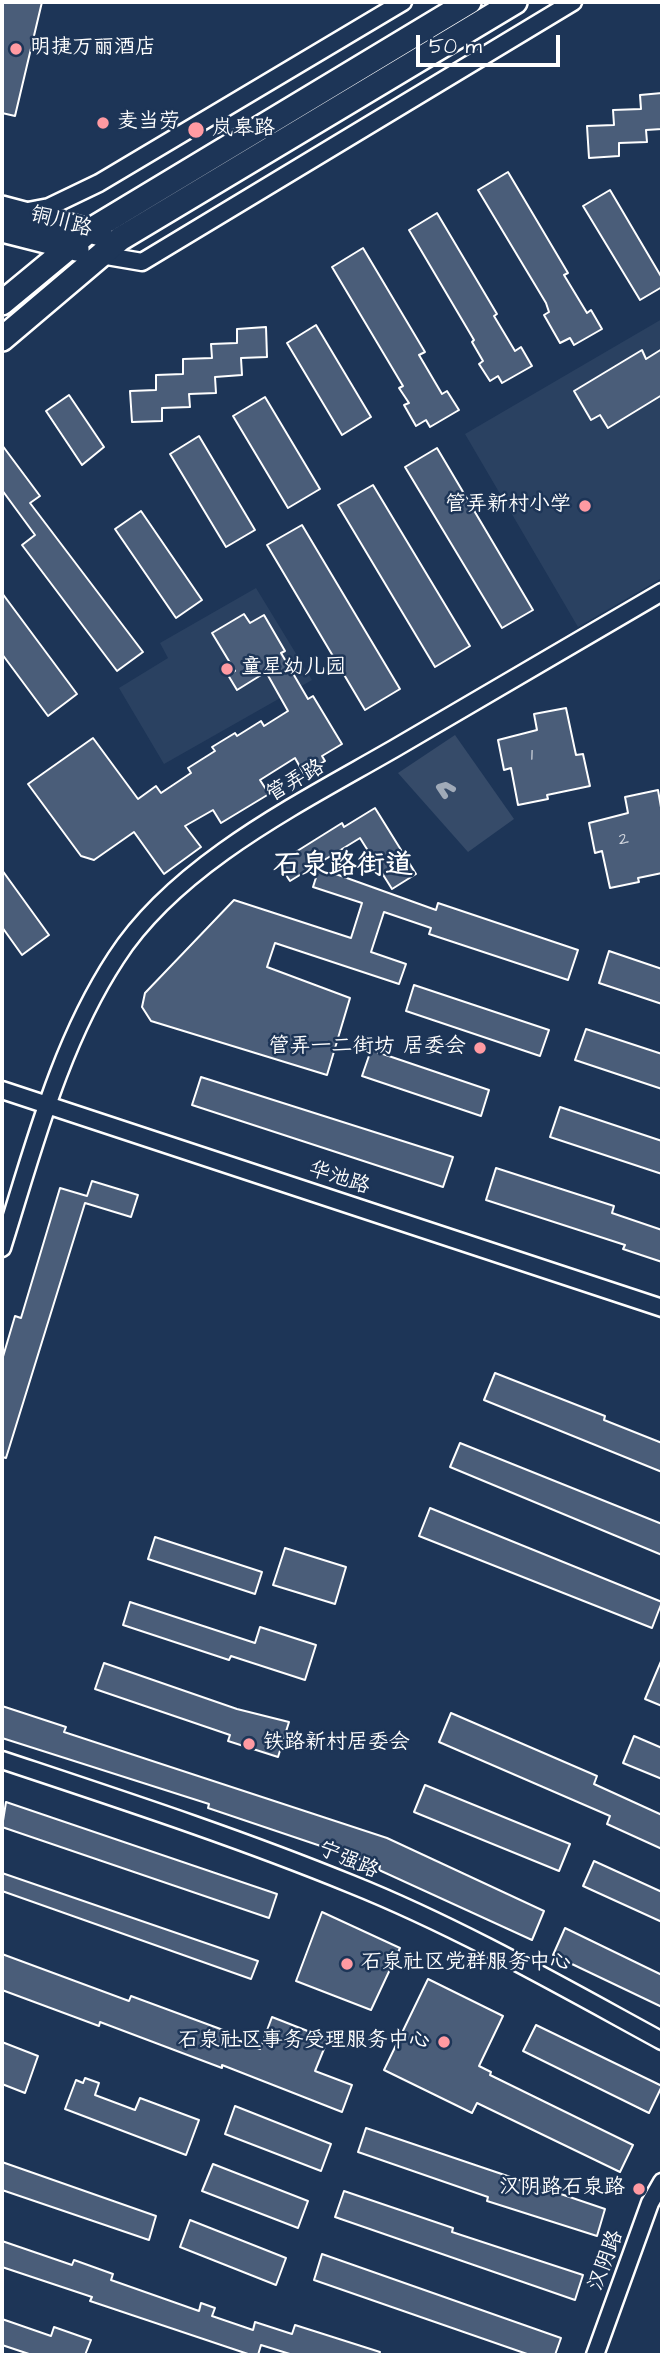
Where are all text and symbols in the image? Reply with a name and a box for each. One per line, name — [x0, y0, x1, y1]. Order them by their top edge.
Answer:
scale bar — [419, 21, 562, 65]
text: 50 m — [429, 32, 482, 61]
place label: 明捷万丽酒店 — [30, 36, 156, 62]
marker: 明捷万丽酒店 — [8, 41, 24, 57]
place label: 麦当劳 — [117, 110, 180, 136]
marker: 麦当劳 — [95, 115, 111, 131]
place label: 岚皋路 — [212, 117, 275, 143]
marker: 岚皋路 — [186, 120, 206, 140]
street label: 铜川路 — [27, 203, 95, 243]
place label: 管弄新村小学 — [445, 493, 571, 519]
marker: 管弄新村小学 — [577, 498, 593, 514]
place label: 童星幼儿园 — [241, 656, 346, 682]
marker: 童星幼儿园 — [219, 661, 235, 677]
house number: 1 — [531, 745, 533, 767]
street label: 管弄路 — [262, 755, 330, 809]
house number: 2 — [619, 829, 629, 851]
district label: 石泉路街道 — [273, 850, 413, 884]
place label: 管弄一二街坊 居委会 — [269, 1035, 466, 1061]
marker: 管弄一二街坊 居委会 — [472, 1040, 488, 1056]
street label: 华池路 — [305, 1157, 373, 1201]
place label: 铁路新村居委会 — [263, 1731, 410, 1757]
marker: 铁路新村居委会 — [241, 1736, 257, 1752]
street label: 宁强路 — [314, 1837, 382, 1885]
place label: 石泉社区党群服务中心 — [361, 1951, 571, 1977]
marker: 石泉社区党群服务中心 — [339, 1956, 355, 1972]
place label: 石泉社区事务受理服务中心 — [178, 2029, 430, 2055]
marker: 石泉社区事务受理服务中心 — [436, 2034, 452, 2050]
place label: 汉阴路石泉路 — [499, 2176, 625, 2202]
marker: 汉阴路石泉路 — [631, 2181, 647, 2197]
street label: 汉阴路 — [584, 2227, 630, 2295]

